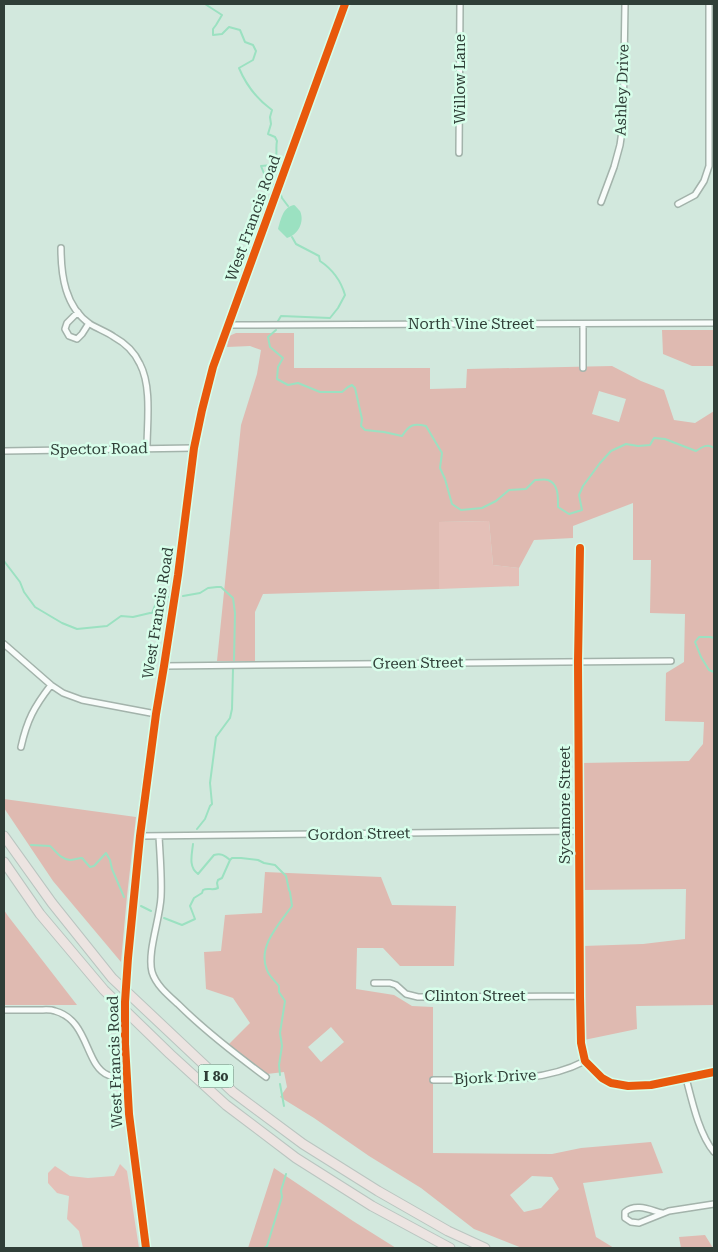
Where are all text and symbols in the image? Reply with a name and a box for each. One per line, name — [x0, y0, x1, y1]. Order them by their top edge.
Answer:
street label: Willow Lane — [451, 34, 469, 124]
street label: Ashley Drive — [611, 44, 633, 136]
street label: West Francis Road — [222, 152, 284, 284]
street label: North Vine Street — [408, 315, 535, 333]
street label: Spector Road — [50, 439, 148, 459]
street label: West Francis Road — [139, 546, 177, 680]
street label: Green Street — [372, 653, 464, 673]
street label: Sycamore Street — [556, 745, 574, 864]
street label: Gordon Street — [308, 824, 411, 844]
street label: Clinton Street — [425, 987, 526, 1005]
street label: West Francis Road — [104, 995, 126, 1129]
road number: I 80 — [198, 1064, 234, 1088]
street label: Bjork Drive — [453, 1066, 537, 1088]

